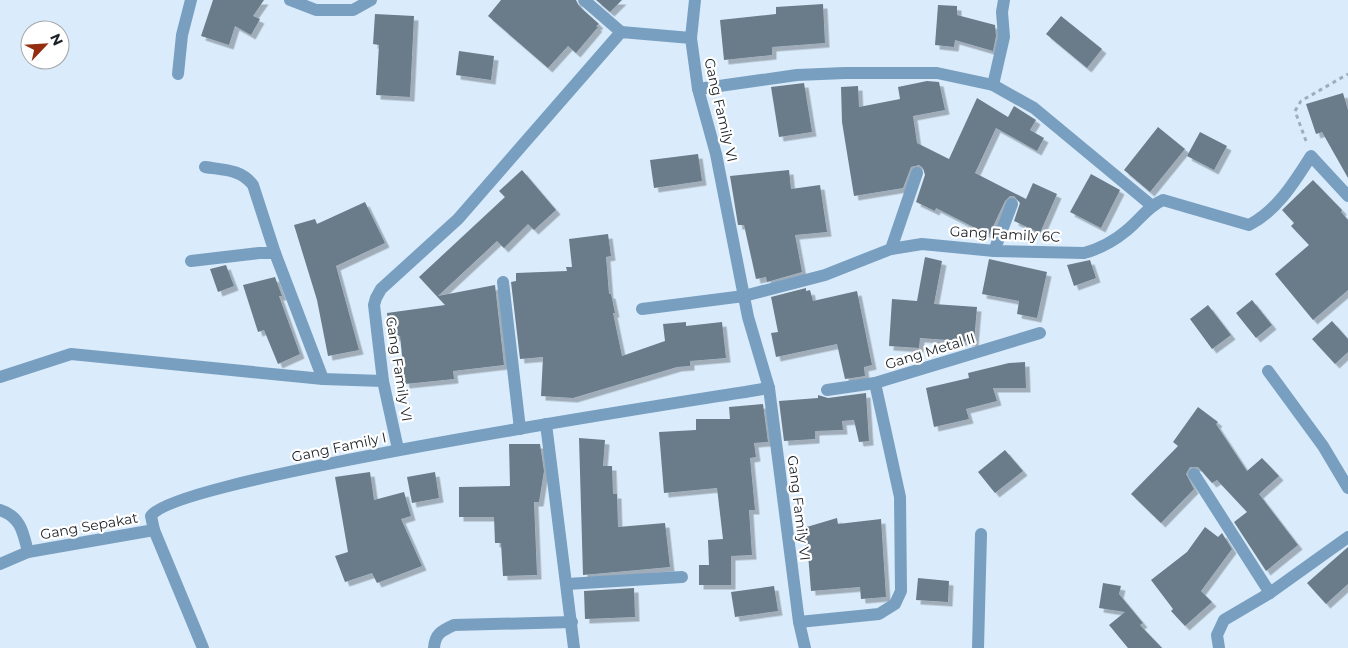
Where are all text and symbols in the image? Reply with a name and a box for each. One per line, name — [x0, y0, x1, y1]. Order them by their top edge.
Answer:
north arrow — [20, 20, 70, 70]
text: N — [46, 31, 67, 48]
street label: Gang Family VI — [700, 56, 742, 164]
street label: Gang Family 6C — [949, 222, 1061, 246]
street label: Gang Family VI — [382, 315, 416, 423]
street label: Gang Metal II — [883, 329, 977, 373]
street label: Gang Family I — [290, 428, 388, 466]
street label: Gang Family VI — [784, 454, 814, 562]
street label: Gang Sepakat — [39, 509, 139, 543]

